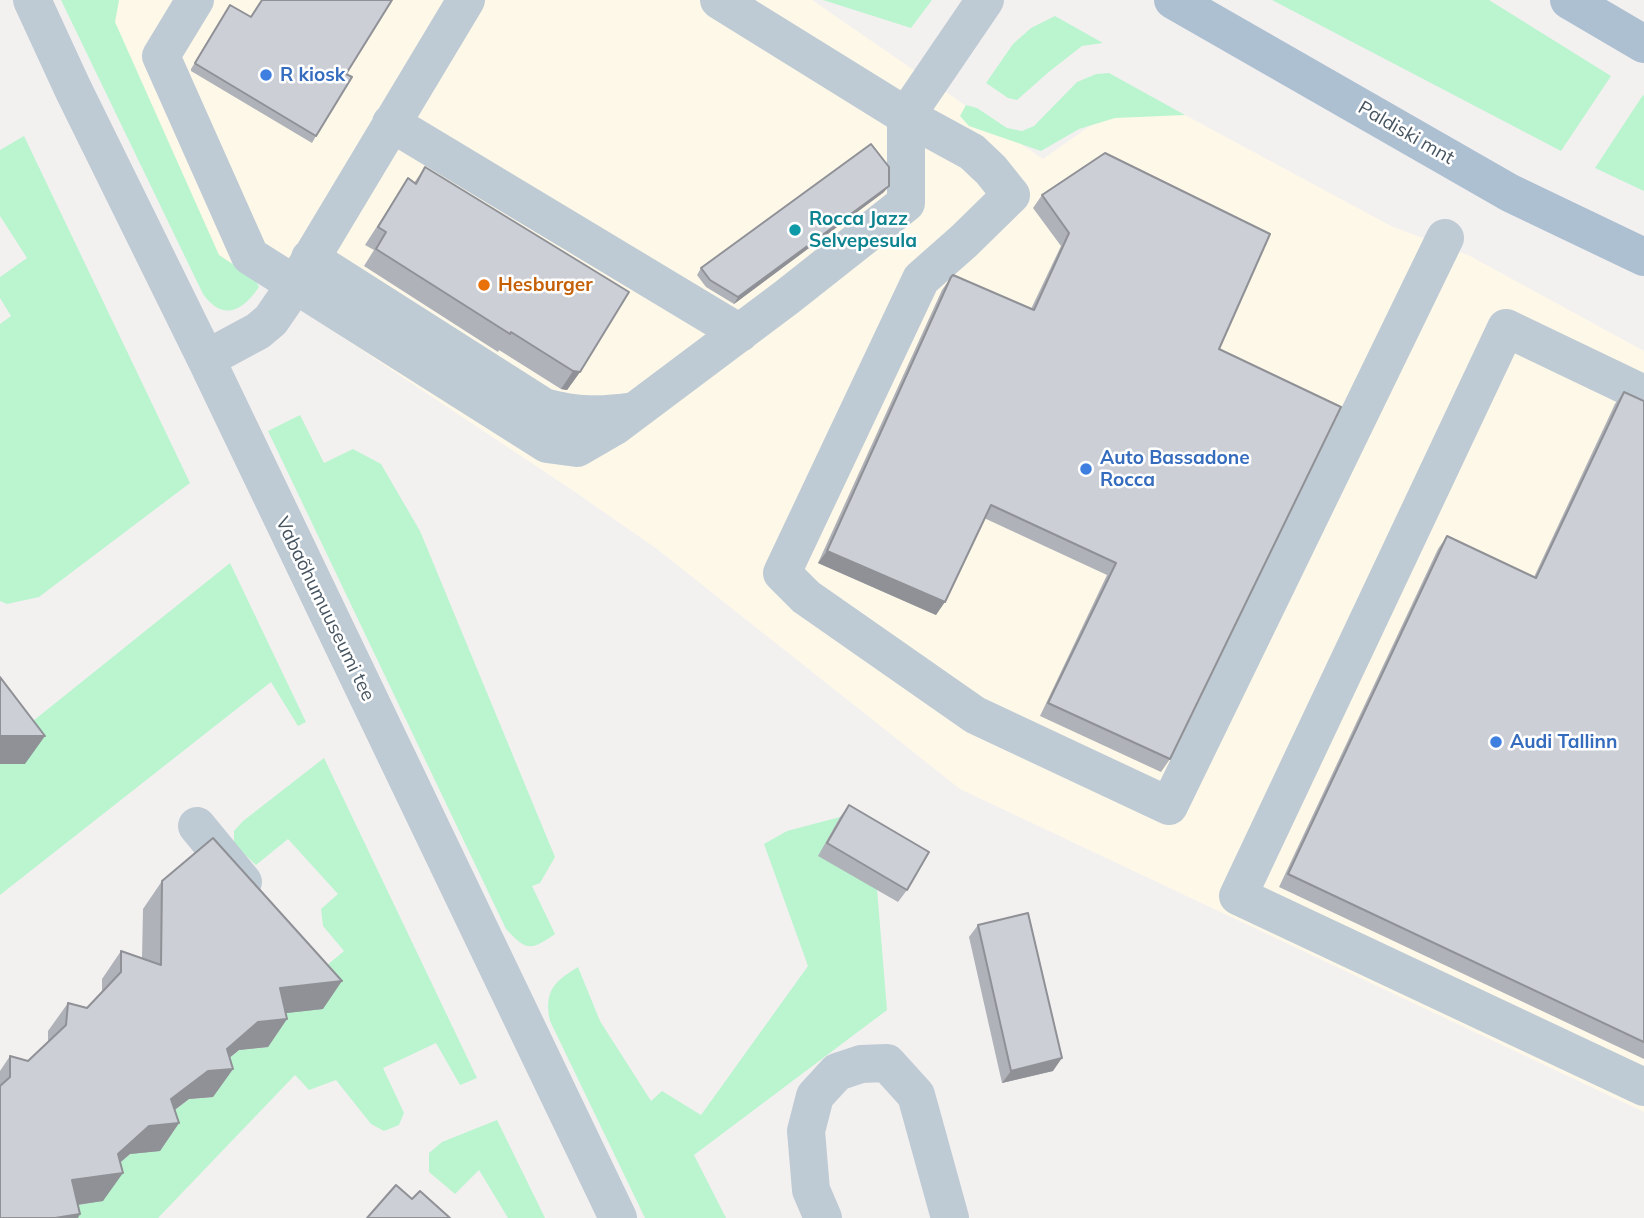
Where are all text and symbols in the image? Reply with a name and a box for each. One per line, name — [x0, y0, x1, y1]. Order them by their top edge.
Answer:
place label: R kiosk — [280, 64, 345, 86]
marker: R kiosk — [258, 67, 274, 83]
street label: Paldiski mnt — [1354, 96, 1458, 170]
place label: Rocca Jazz Selvepesula — [809, 208, 917, 252]
marker: Rocca Jazz Selvepesula — [787, 222, 803, 238]
place label: Hesburger — [498, 274, 593, 296]
marker: Hesburger — [476, 277, 492, 293]
place label: Auto Bassadone Rocca — [1100, 447, 1250, 491]
marker: Auto Bassadone Rocca — [1078, 461, 1094, 477]
street label: Vabaõhumuuseumi tee — [270, 513, 380, 705]
place label: Audi Tallinn — [1510, 731, 1617, 753]
marker: Audi Tallinn — [1488, 734, 1504, 750]

